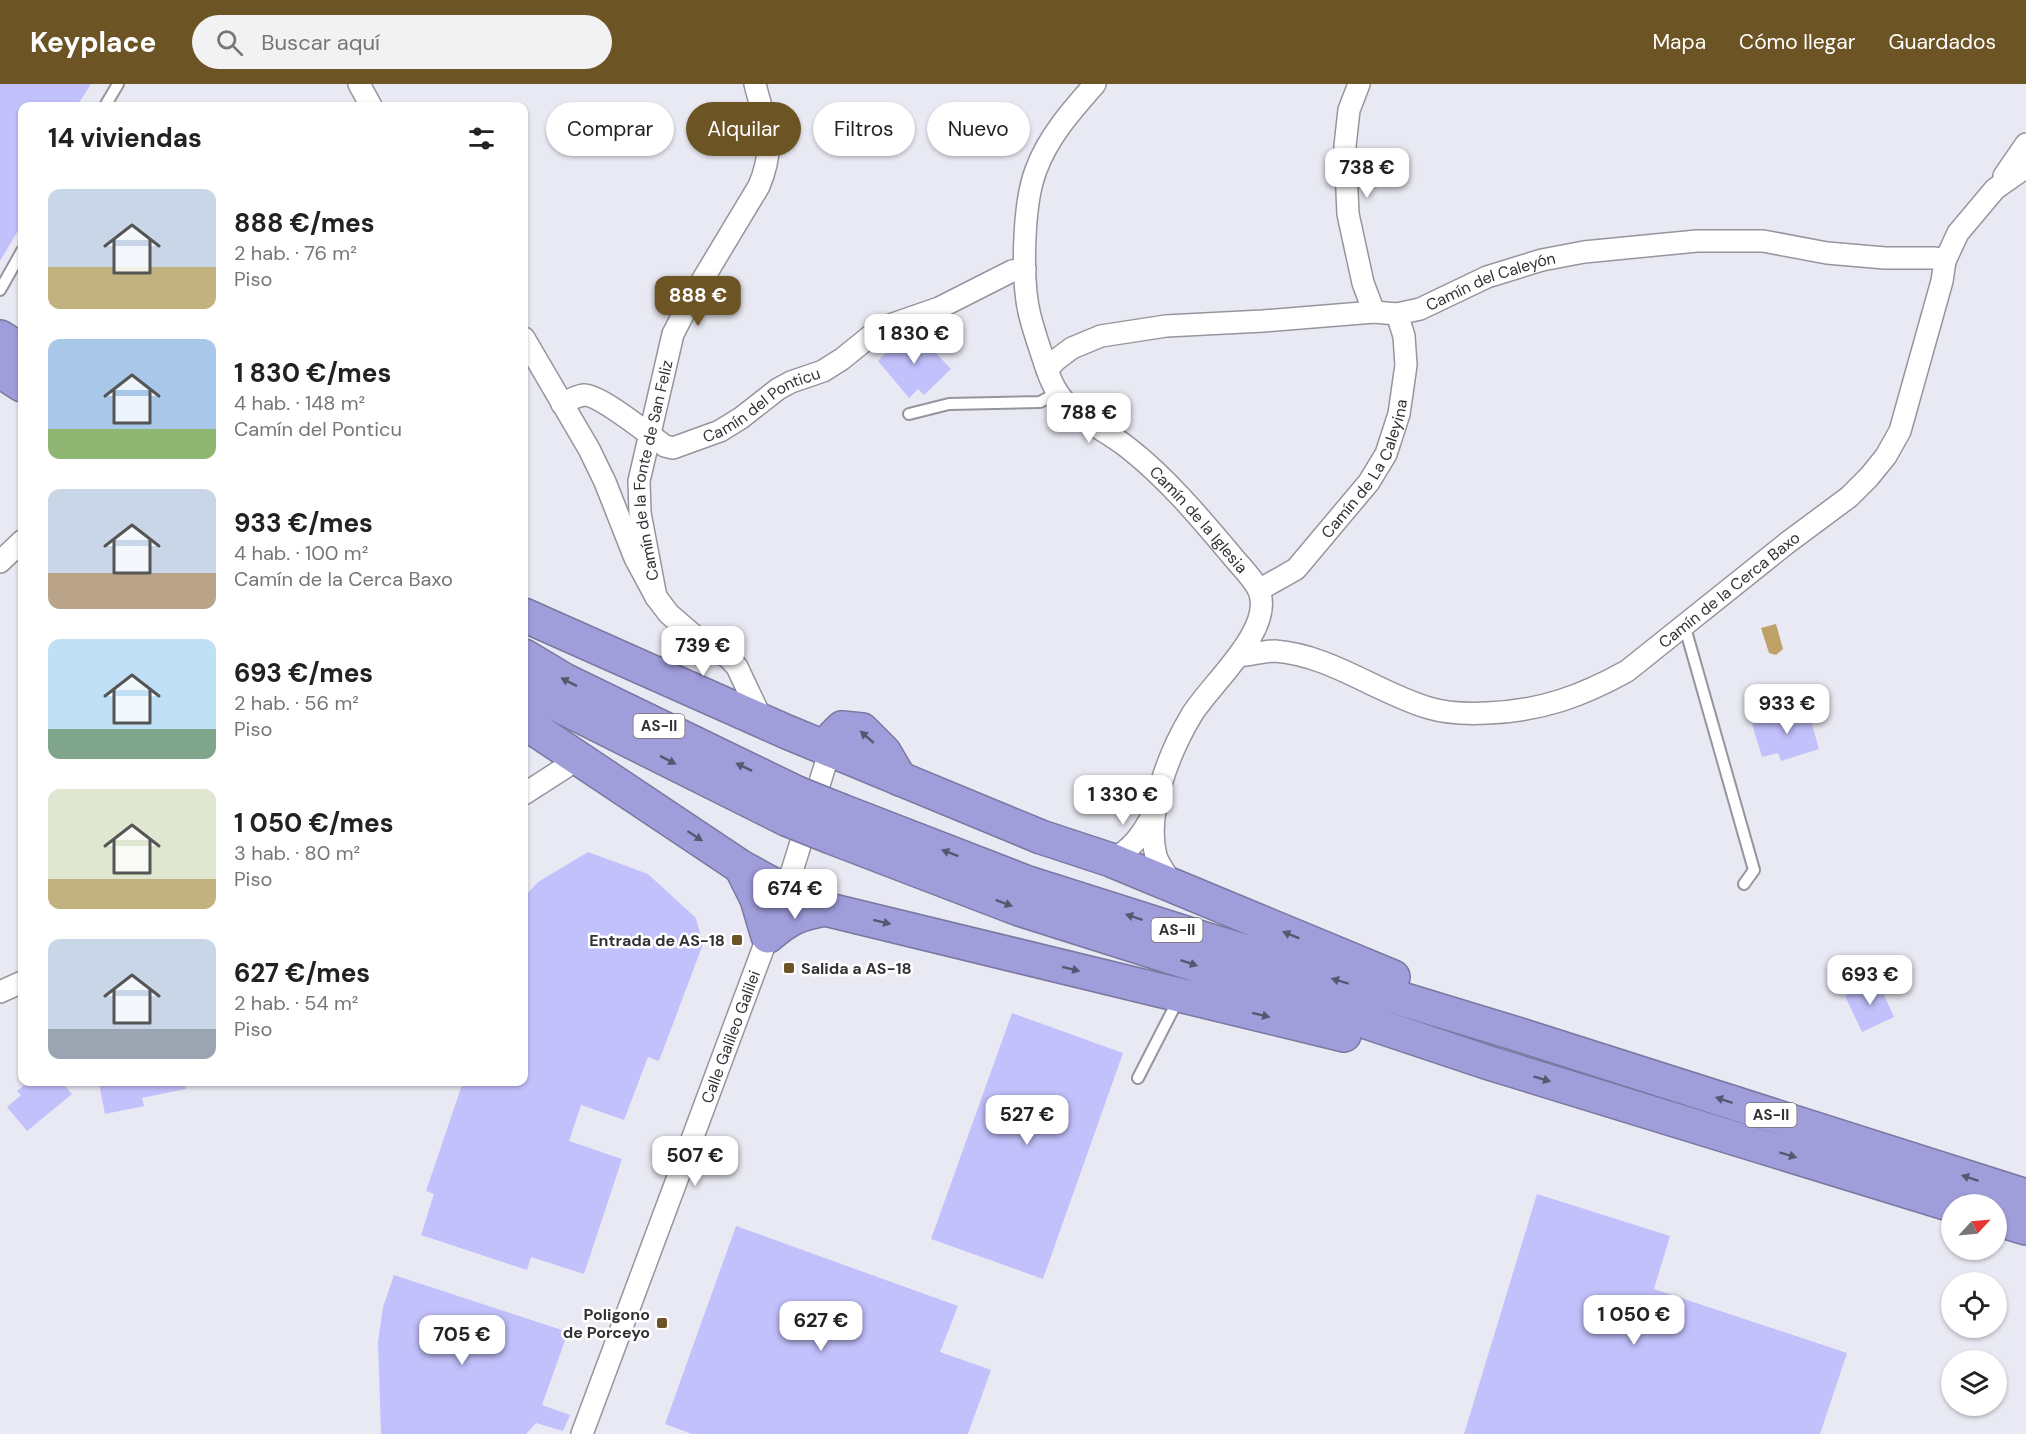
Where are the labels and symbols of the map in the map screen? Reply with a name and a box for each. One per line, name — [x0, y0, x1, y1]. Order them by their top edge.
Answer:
pin: 738 € — [1325, 148, 1409, 199]
street label: Camín del Caleyón — [1422, 248, 1557, 316]
pin: 888 € — [656, 276, 740, 327]
pin: 1 830 € — [859, 314, 969, 365]
street label: Camín de la Fonte de San Feliz — [629, 358, 678, 583]
street label: Camín del Ponticu — [700, 363, 823, 447]
pin: 788 € — [1047, 393, 1131, 444]
street label: Camín de La Caleyina — [1316, 398, 1412, 543]
street label: Camín de la Iglesia — [1145, 461, 1252, 578]
street label: Camín de la Cerca Baxo — [1654, 527, 1804, 653]
pin: 739 € — [661, 626, 745, 677]
one-way arrow — [560, 677, 577, 687]
pin: 933 € — [1745, 684, 1829, 735]
road number: AS-II — [634, 714, 684, 738]
one-way arrow — [860, 730, 875, 744]
one-way arrow — [660, 755, 677, 765]
one-way arrow — [735, 763, 752, 772]
pin: 1 330 € — [1068, 775, 1178, 826]
one-way arrow — [687, 830, 703, 841]
one-way arrow — [941, 848, 959, 857]
pin: 674 € — [753, 869, 837, 920]
one-way arrow — [995, 898, 1013, 908]
one-way arrow — [1125, 912, 1143, 921]
one-way arrow — [873, 918, 891, 928]
road number: AS-II — [1152, 918, 1202, 942]
place label: Entrada de AS-18 — [589, 930, 725, 951]
one-way arrow — [1281, 930, 1299, 940]
marker: Entrada de AS-18 — [730, 933, 744, 947]
pin: 693 € — [1828, 955, 1912, 1006]
place label: Salida a AS-18 — [801, 958, 912, 979]
one-way arrow — [1180, 959, 1198, 968]
marker: Salida a AS-18 — [782, 961, 796, 975]
one-way arrow — [1062, 964, 1081, 974]
street label: Calle Galileo Galilei — [696, 968, 765, 1106]
one-way arrow — [1331, 976, 1349, 985]
one-way arrow — [1252, 1010, 1270, 1020]
one-way arrow — [1533, 1075, 1551, 1084]
pin: 527 € — [985, 1095, 1069, 1146]
one-way arrow — [1715, 1095, 1733, 1104]
road number: AS-II — [1746, 1103, 1796, 1127]
pin: 507 € — [653, 1136, 737, 1187]
one-way arrow — [1779, 1151, 1797, 1160]
one-way arrow — [1961, 1173, 1979, 1182]
north arrow — [1941, 1194, 2007, 1260]
pin: 1 050 € — [1579, 1295, 1689, 1346]
pin: 627 € — [779, 1301, 863, 1352]
place label: Poligono de Porceyo — [563, 1304, 650, 1343]
pin: 705 € — [420, 1315, 504, 1366]
marker: Poligono de Porceyo — [655, 1316, 669, 1330]

